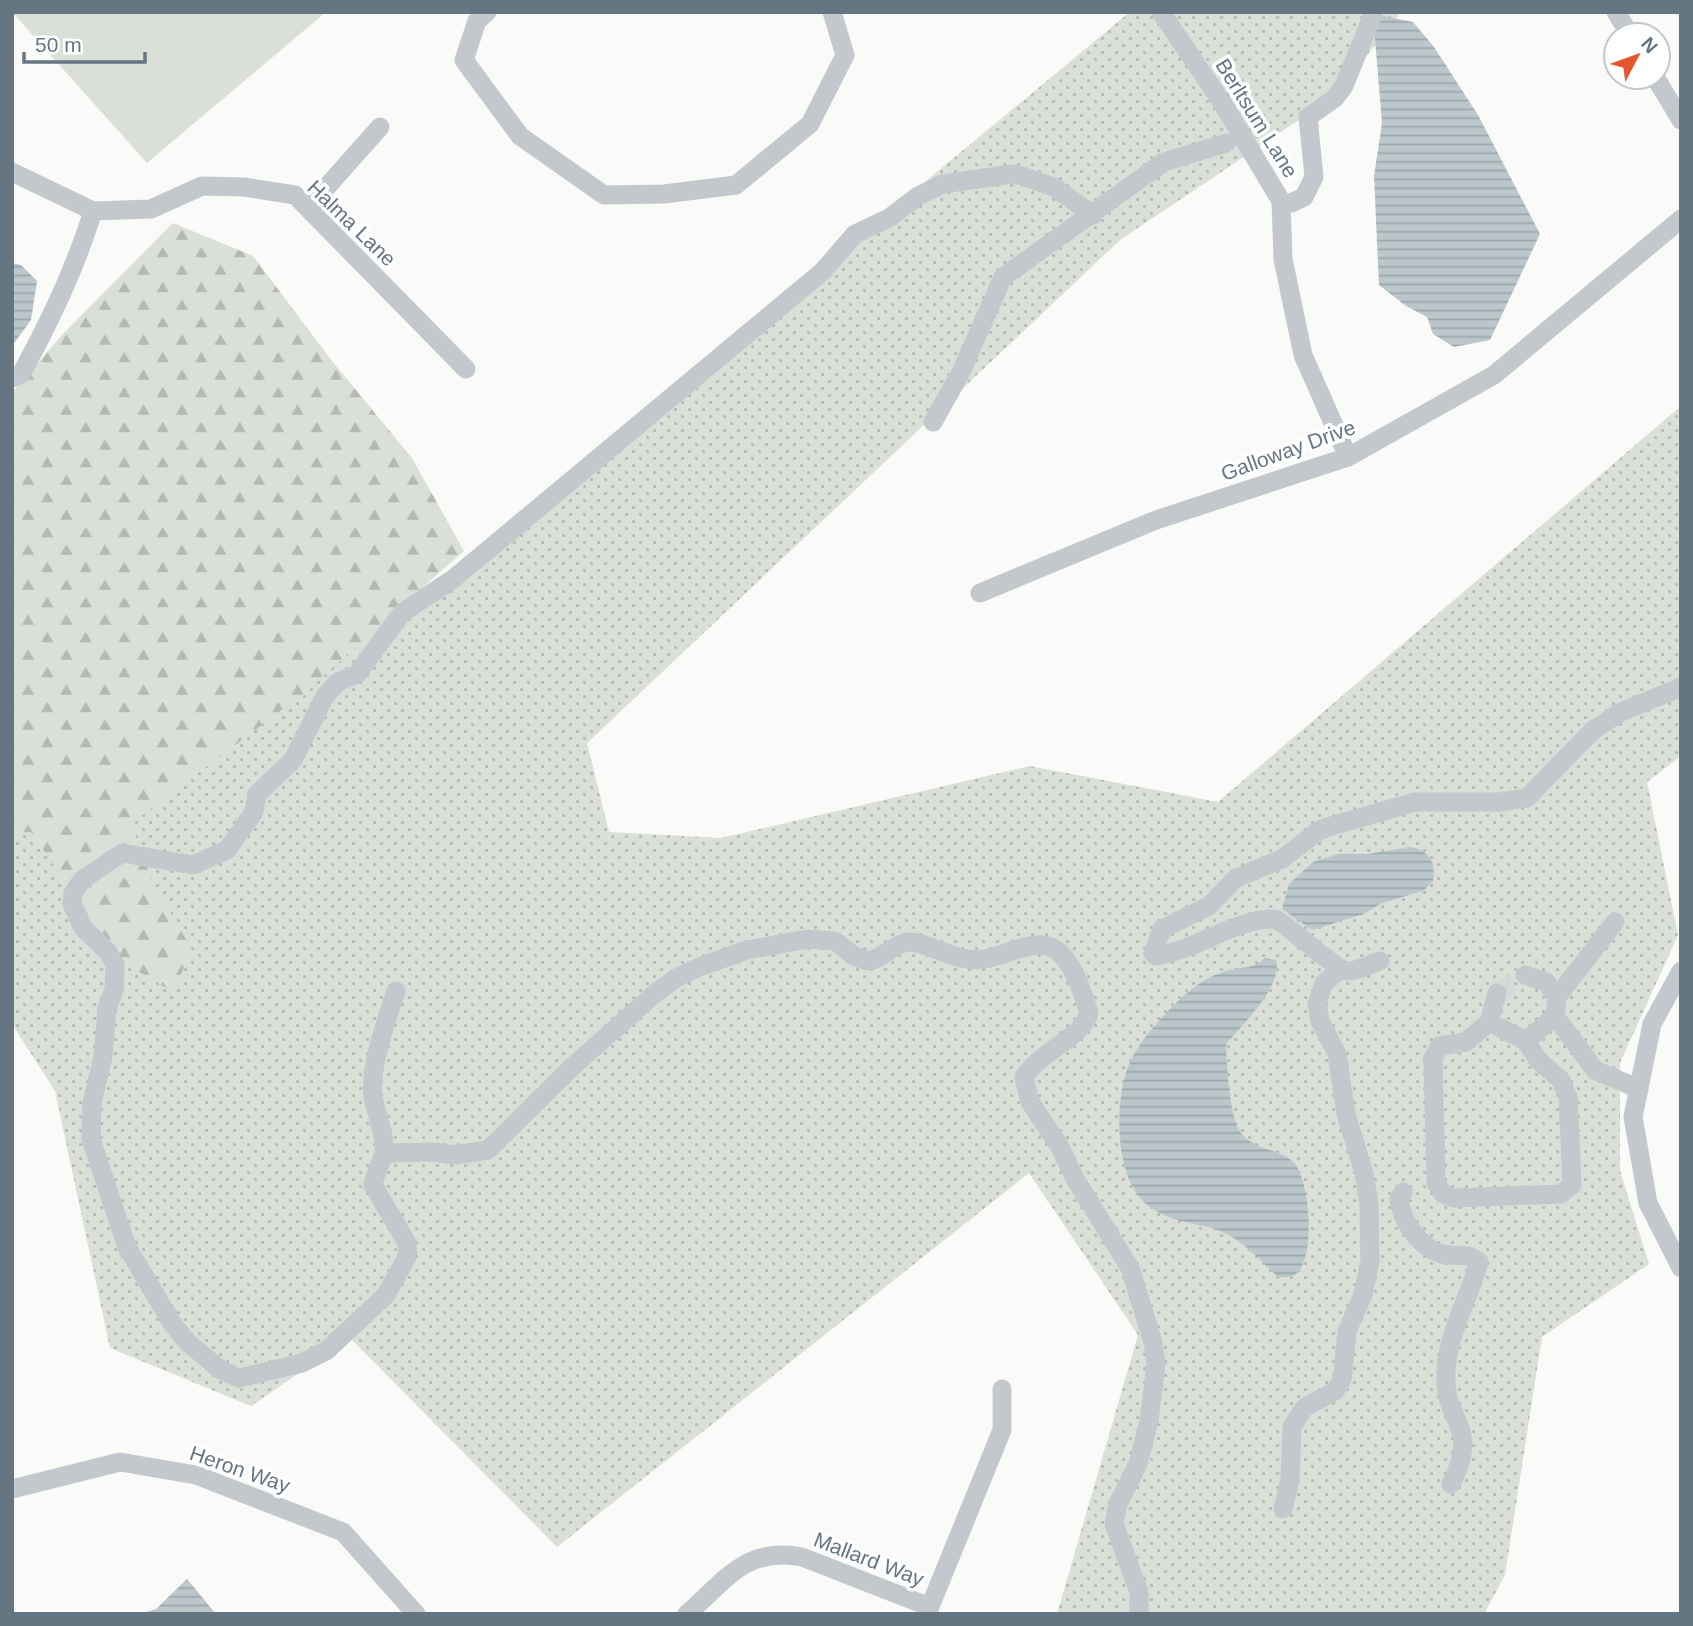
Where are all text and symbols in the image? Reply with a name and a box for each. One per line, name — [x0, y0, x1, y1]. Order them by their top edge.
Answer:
scale bar — [24, 21, 145, 65]
north arrow — [1602, 21, 1672, 91]
text: 50 m — [35, 33, 82, 56]
text: N — [1637, 33, 1662, 57]
street label: Berltsum Lane — [1211, 54, 1303, 182]
street label: Halma Lane — [303, 175, 401, 271]
street label: Galloway Drive — [1218, 415, 1358, 485]
street label: Heron Way — [187, 1441, 293, 1497]
street label: Mallard Way — [811, 1527, 928, 1591]

